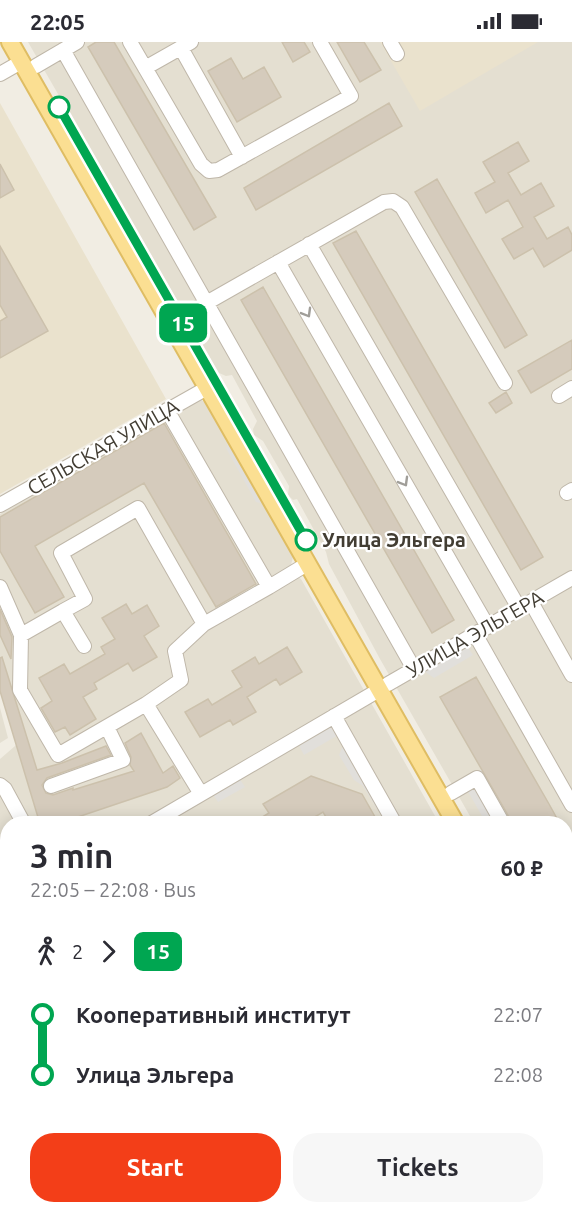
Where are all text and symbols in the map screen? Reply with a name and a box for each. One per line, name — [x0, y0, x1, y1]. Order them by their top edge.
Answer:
text: 22:05 — [30, 9, 85, 34]
unlabelled marker — [48, 96, 70, 118]
line badge: 15 — [156, 304, 210, 342]
one-way arrow — [300, 307, 312, 317]
text: 15 — [171, 311, 195, 335]
street label: СЕЛЬСКАЯ УЛИЦА — [23, 394, 182, 499]
one-way arrow — [397, 476, 409, 486]
place label: Улица Эльгера — [322, 528, 466, 551]
marker: Улица Эльгера — [295, 529, 317, 551]
street label: УЛИЦА ЭЛЬГЕРА — [402, 585, 547, 682]
text: 3 min — [30, 837, 113, 874]
text: 60 ₽ — [501, 855, 543, 880]
text: 22:05 – 22:08 · Bus — [30, 878, 196, 901]
icon: walk — [30, 935, 63, 968]
icon: forward — [92, 935, 125, 968]
text: 15 — [146, 939, 170, 963]
text: 2 — [72, 940, 83, 963]
text: Кооперативный институт — [76, 1002, 351, 1027]
text: 22:07 — [493, 1003, 543, 1026]
text: Улица Эльгера — [76, 1062, 234, 1087]
text: 22:08 — [493, 1063, 543, 1086]
button: Start — [30, 1133, 281, 1202]
button: Tickets — [293, 1133, 543, 1202]

